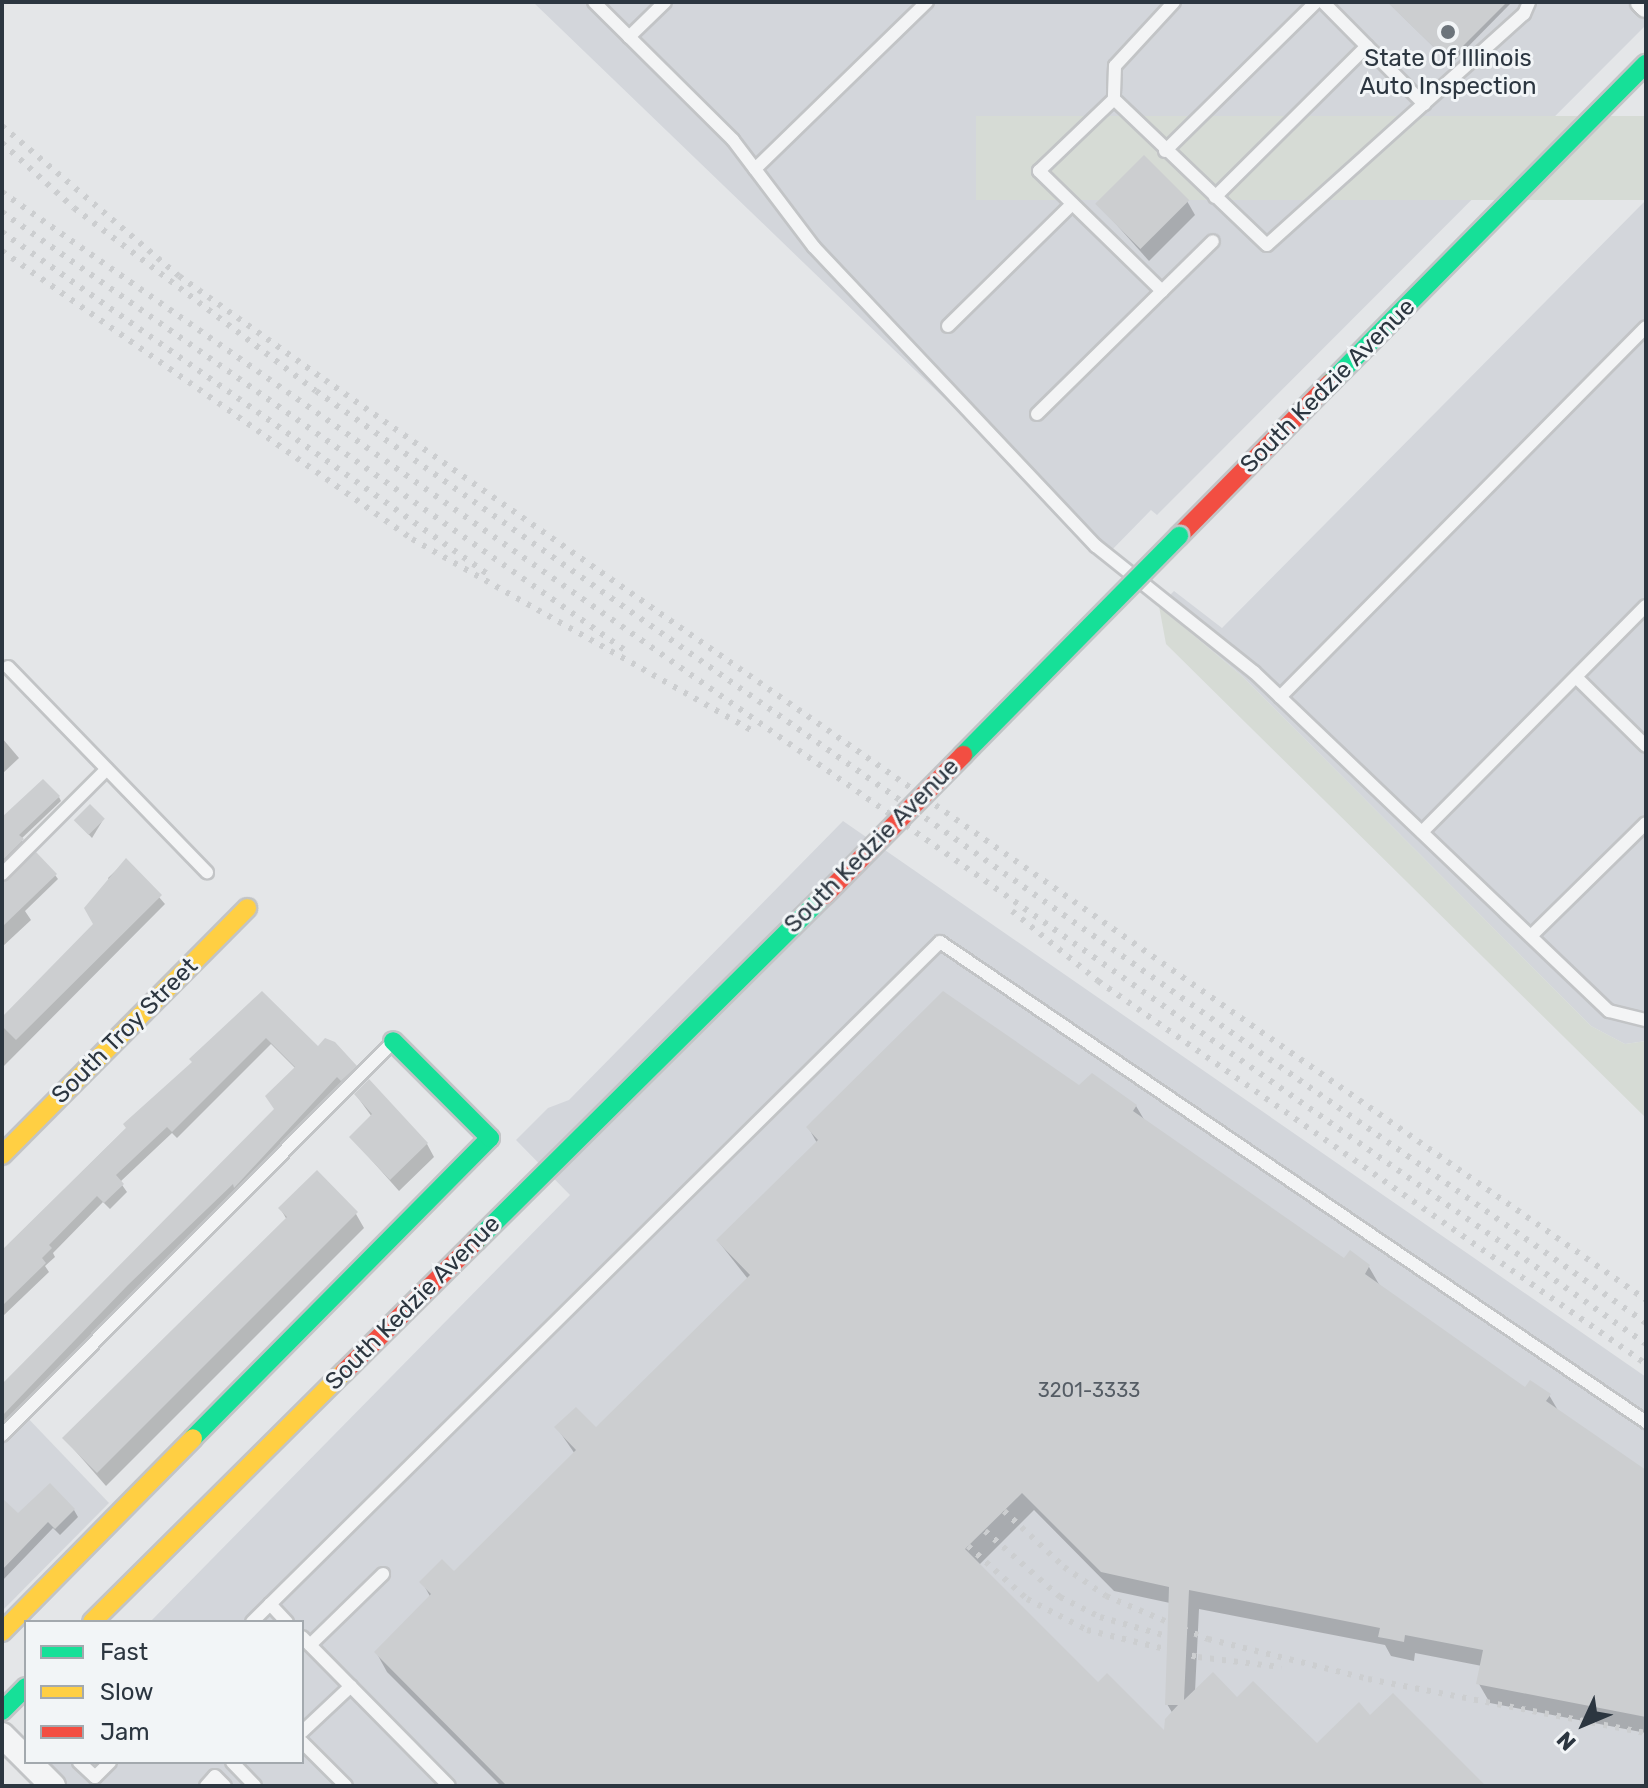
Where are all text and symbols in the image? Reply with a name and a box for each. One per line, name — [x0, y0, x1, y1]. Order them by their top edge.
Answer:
marker: State Of Illinois Auto Inspection — [1439, 23, 1457, 41]
place label: State Of Illinois Auto Inspection — [1359, 45, 1537, 101]
street label: South Kedzie Avenue — [1234, 292, 1422, 480]
street label: South Kedzie Avenue — [778, 752, 966, 940]
street label: South Troy Street — [46, 952, 204, 1110]
street label: South Kedzie Avenue — [319, 1209, 507, 1397]
house number: 3201-3333 — [1038, 1378, 1140, 1402]
legend — [24, 1620, 304, 1764]
text: Fast — [100, 1638, 148, 1666]
text: Slow — [100, 1678, 153, 1706]
north arrow — [1544, 1684, 1624, 1764]
text: Jam — [100, 1718, 150, 1746]
text: N — [1551, 1726, 1582, 1756]

